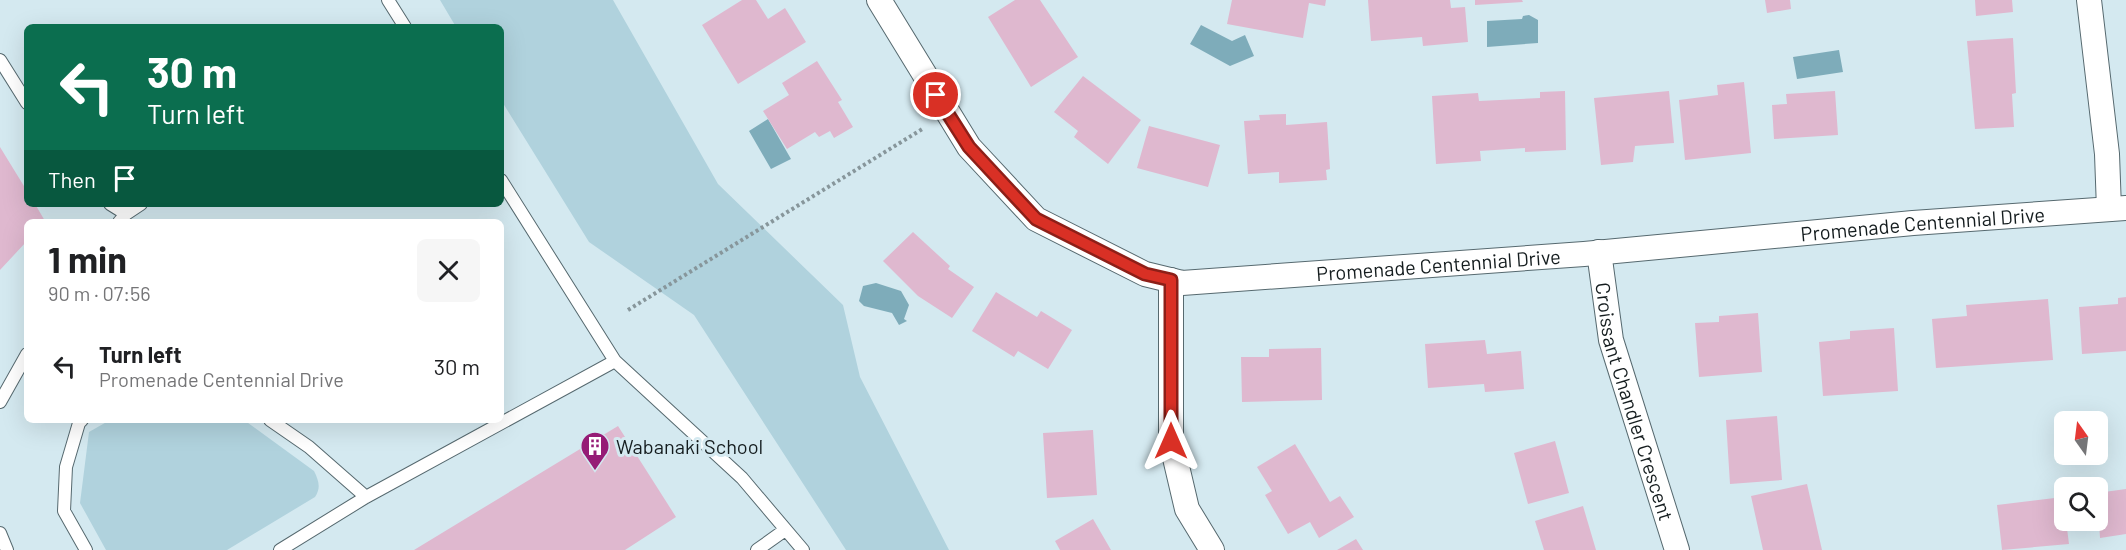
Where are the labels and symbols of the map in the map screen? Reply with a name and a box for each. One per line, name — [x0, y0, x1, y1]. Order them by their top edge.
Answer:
pin — [910, 69, 961, 120]
street label: Promenade Centennial Drive — [1799, 202, 2046, 246]
street label: Promenade Centennial Drive — [1315, 244, 1561, 285]
street label: Croissant Chandler Crescent — [1591, 281, 1679, 523]
position arrow — [1139, 409, 1203, 473]
north arrow — [2054, 411, 2108, 465]
building icon: Wabanaki School — [579, 430, 611, 472]
place label: Wabanaki School — [616, 434, 763, 458]

